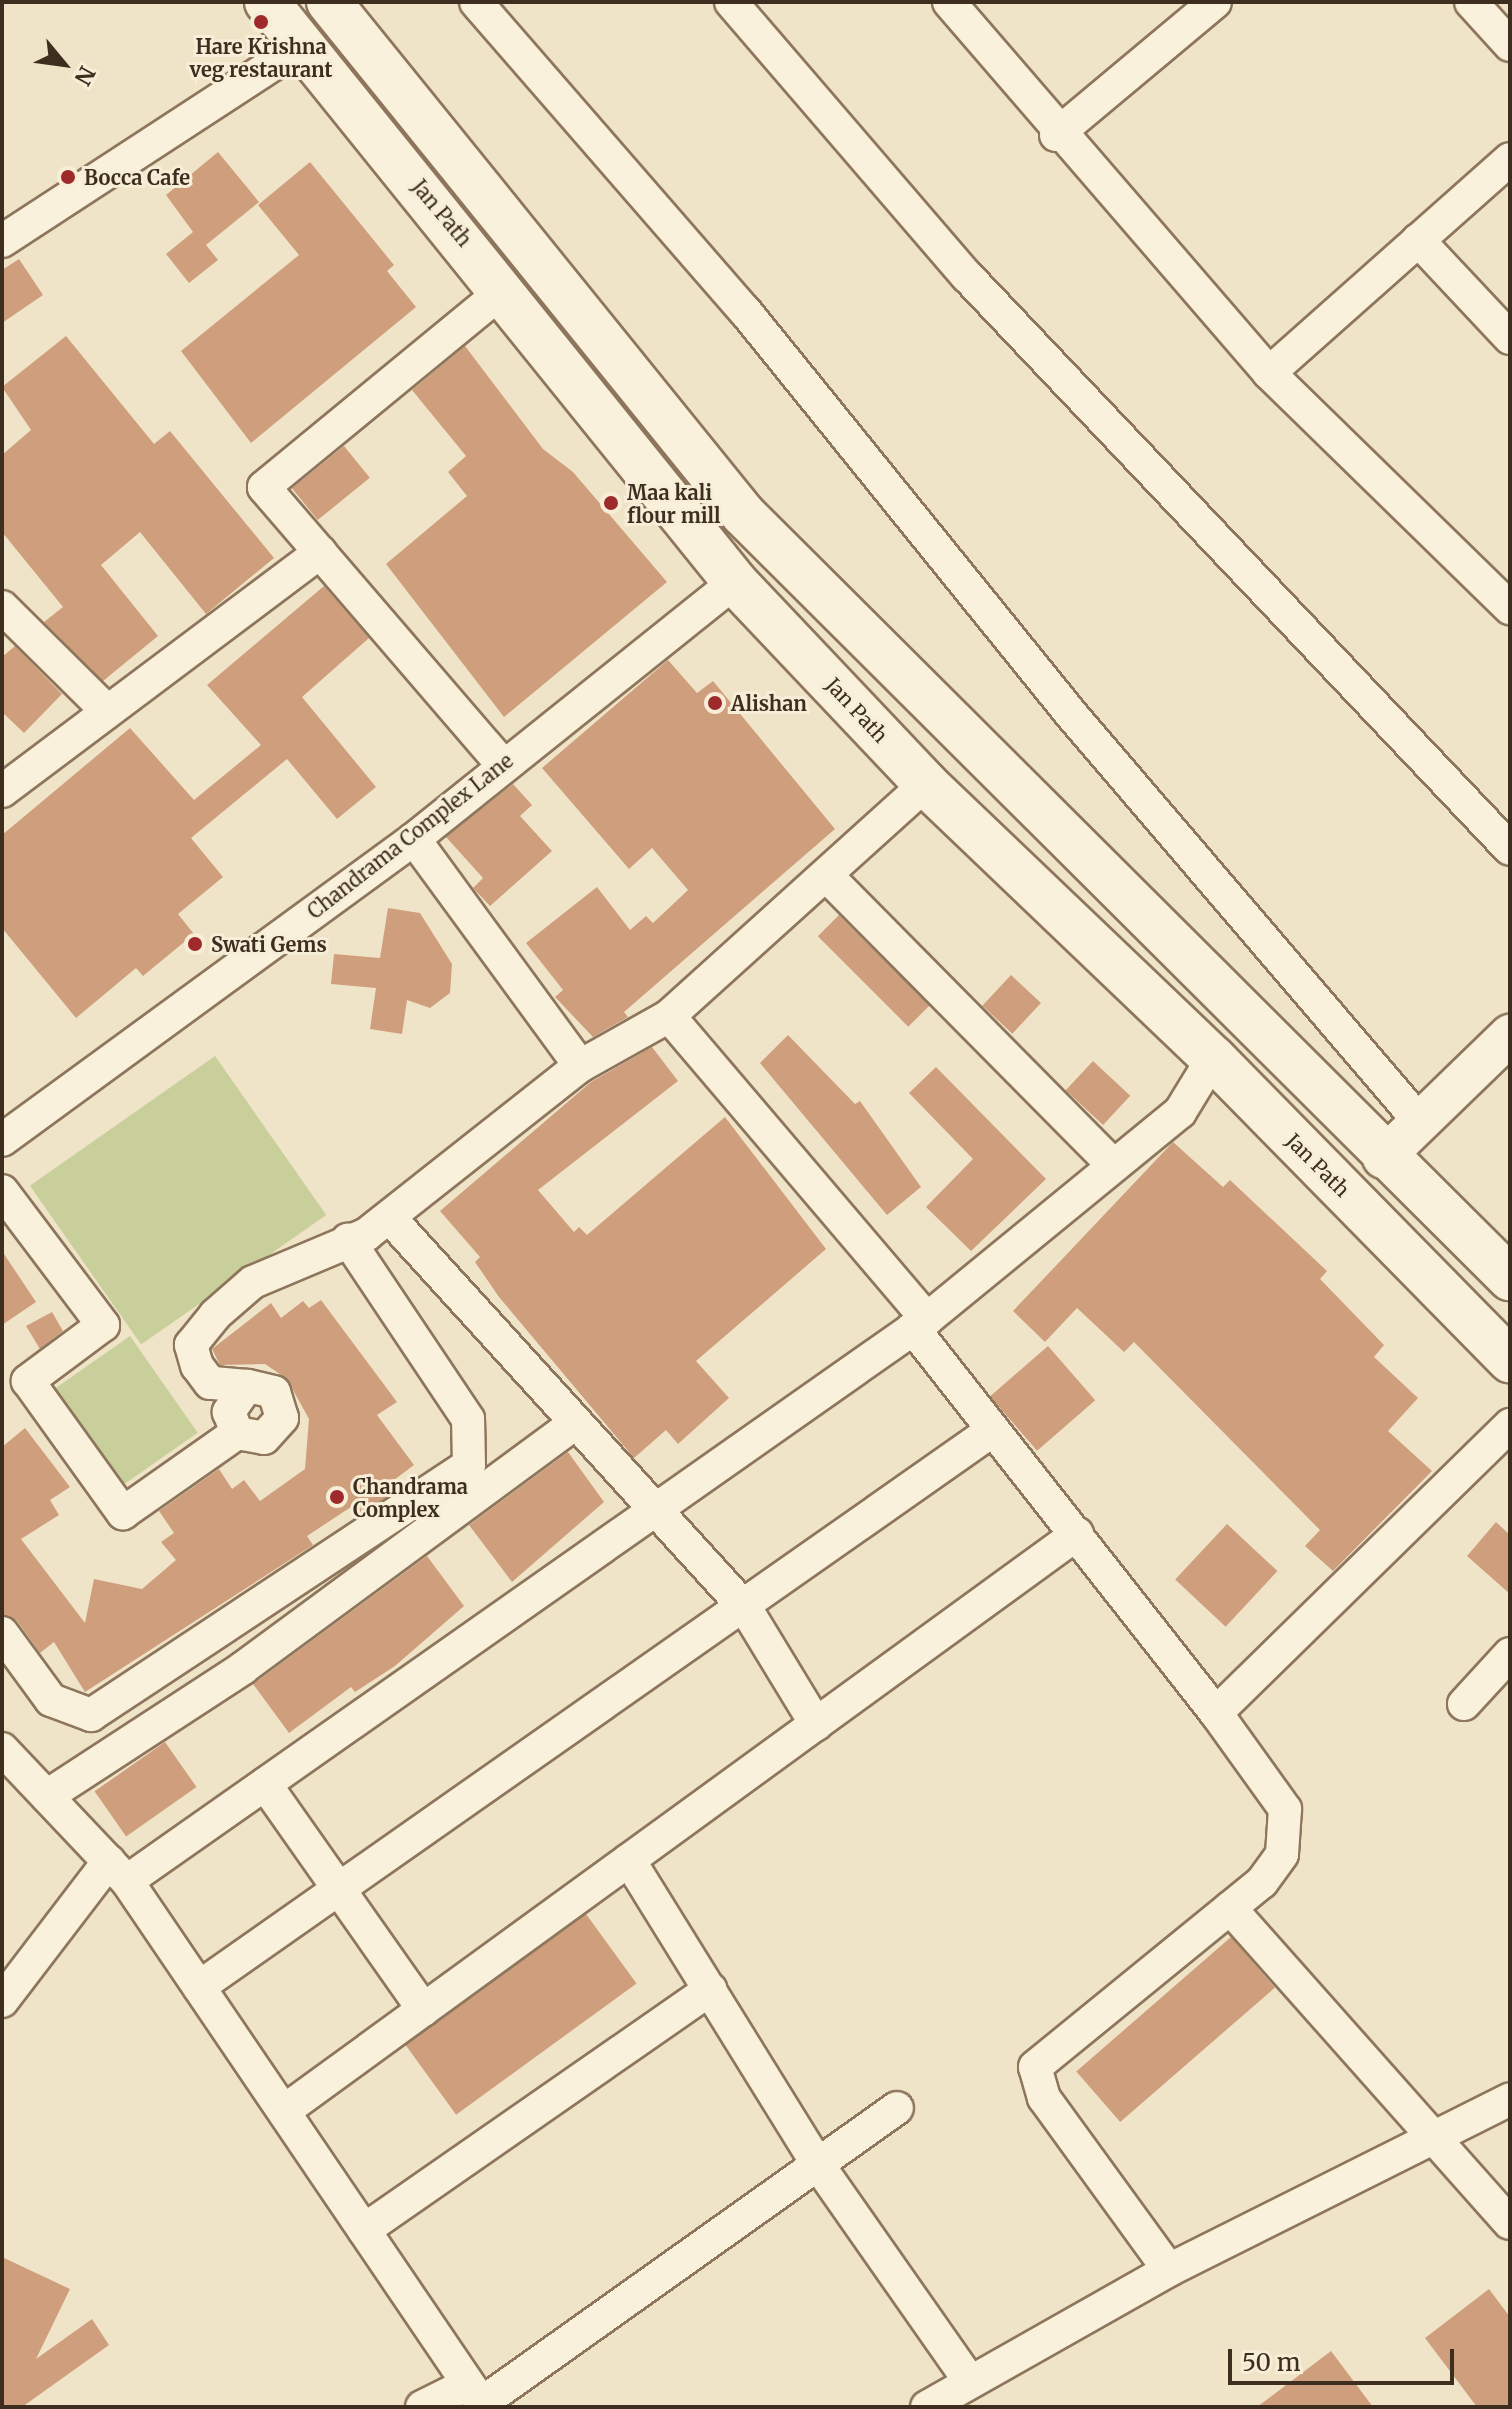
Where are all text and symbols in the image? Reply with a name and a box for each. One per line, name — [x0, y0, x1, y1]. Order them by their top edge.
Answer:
marker: Hare Krishna veg restaurant — [252, 13, 270, 31]
north arrow — [24, 24, 104, 104]
place label: Hare Krishna veg restaurant — [189, 34, 333, 81]
text: N — [69, 61, 101, 90]
place label: Bocca Cafe — [84, 165, 190, 189]
marker: Bocca Cafe — [59, 168, 77, 186]
street label: Jan Path — [407, 175, 477, 251]
place label: Maa kali flour mill — [627, 480, 721, 527]
marker: Maa kali flour mill — [602, 494, 620, 512]
street label: Jan Path — [821, 673, 893, 747]
place label: Alishan — [731, 691, 807, 715]
marker: Alishan — [706, 694, 724, 712]
street label: Chandrama Complex Lane — [303, 748, 517, 924]
place label: Swati Gems — [211, 932, 327, 956]
marker: Swati Gems — [186, 935, 204, 953]
street label: Jan Path — [1281, 1128, 1355, 1202]
place label: Chandrama Complex — [353, 1474, 468, 1521]
marker: Chandrama Complex — [328, 1488, 346, 1506]
scale bar — [1232, 2333, 1458, 2383]
text: 50 m — [1242, 2347, 1301, 2378]

